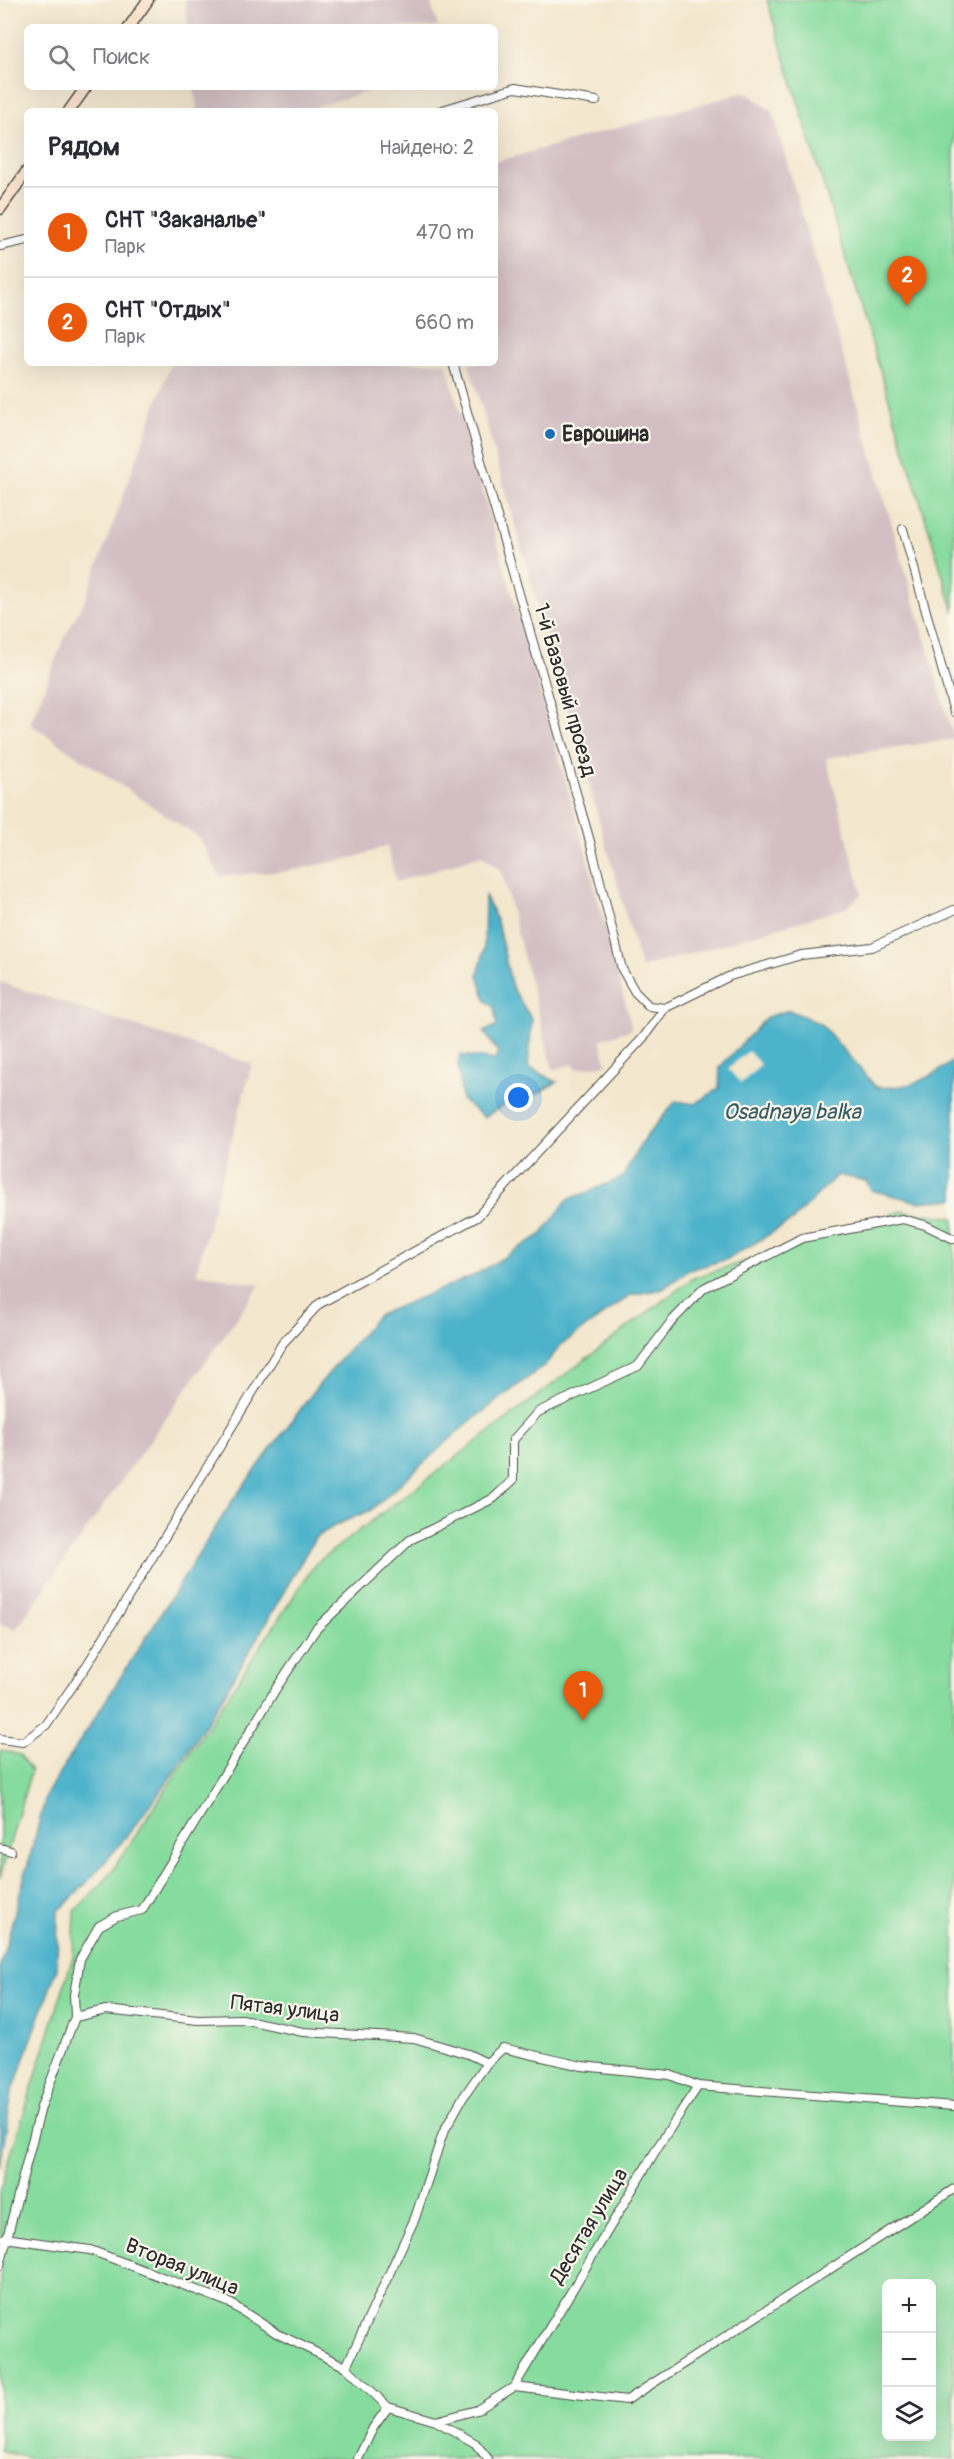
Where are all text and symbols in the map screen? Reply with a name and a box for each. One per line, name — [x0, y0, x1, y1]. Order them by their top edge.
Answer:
search box — [24, 24, 498, 90]
icon: search — [45, 41, 78, 74]
text: Поиск — [93, 43, 150, 71]
text: Рядом — [48, 131, 120, 163]
text: Найдено: 2 — [379, 135, 474, 160]
text: СНТ "Заканалье" — [105, 206, 266, 234]
text: 1 — [64, 220, 71, 245]
text: 470 m — [416, 220, 474, 245]
text: Парк — [105, 234, 146, 259]
pin: 2 — [888, 256, 926, 306]
text: СНТ "Отдых" — [105, 296, 231, 324]
text: 2 — [62, 310, 73, 335]
text: 660 m — [415, 310, 474, 335]
text: Парк — [105, 324, 146, 349]
place label: Еврошина — [562, 421, 649, 448]
marker: Еврошина — [543, 427, 557, 441]
street label: 1-й Базовый проезд — [527, 600, 603, 780]
your location — [504, 1083, 533, 1112]
water label: Osadnaya balka — [723, 1098, 863, 1126]
pin: 1 — [564, 1672, 602, 1721]
street label: Пятая улица — [229, 1989, 341, 2029]
street label: Десятая улица — [543, 2163, 634, 2290]
street label: Вторая улица — [121, 2232, 243, 2302]
map controls — [882, 2279, 936, 2441]
button: + — [882, 2279, 936, 2333]
button: − — [882, 2333, 936, 2387]
button: layers — [882, 2387, 936, 2441]

